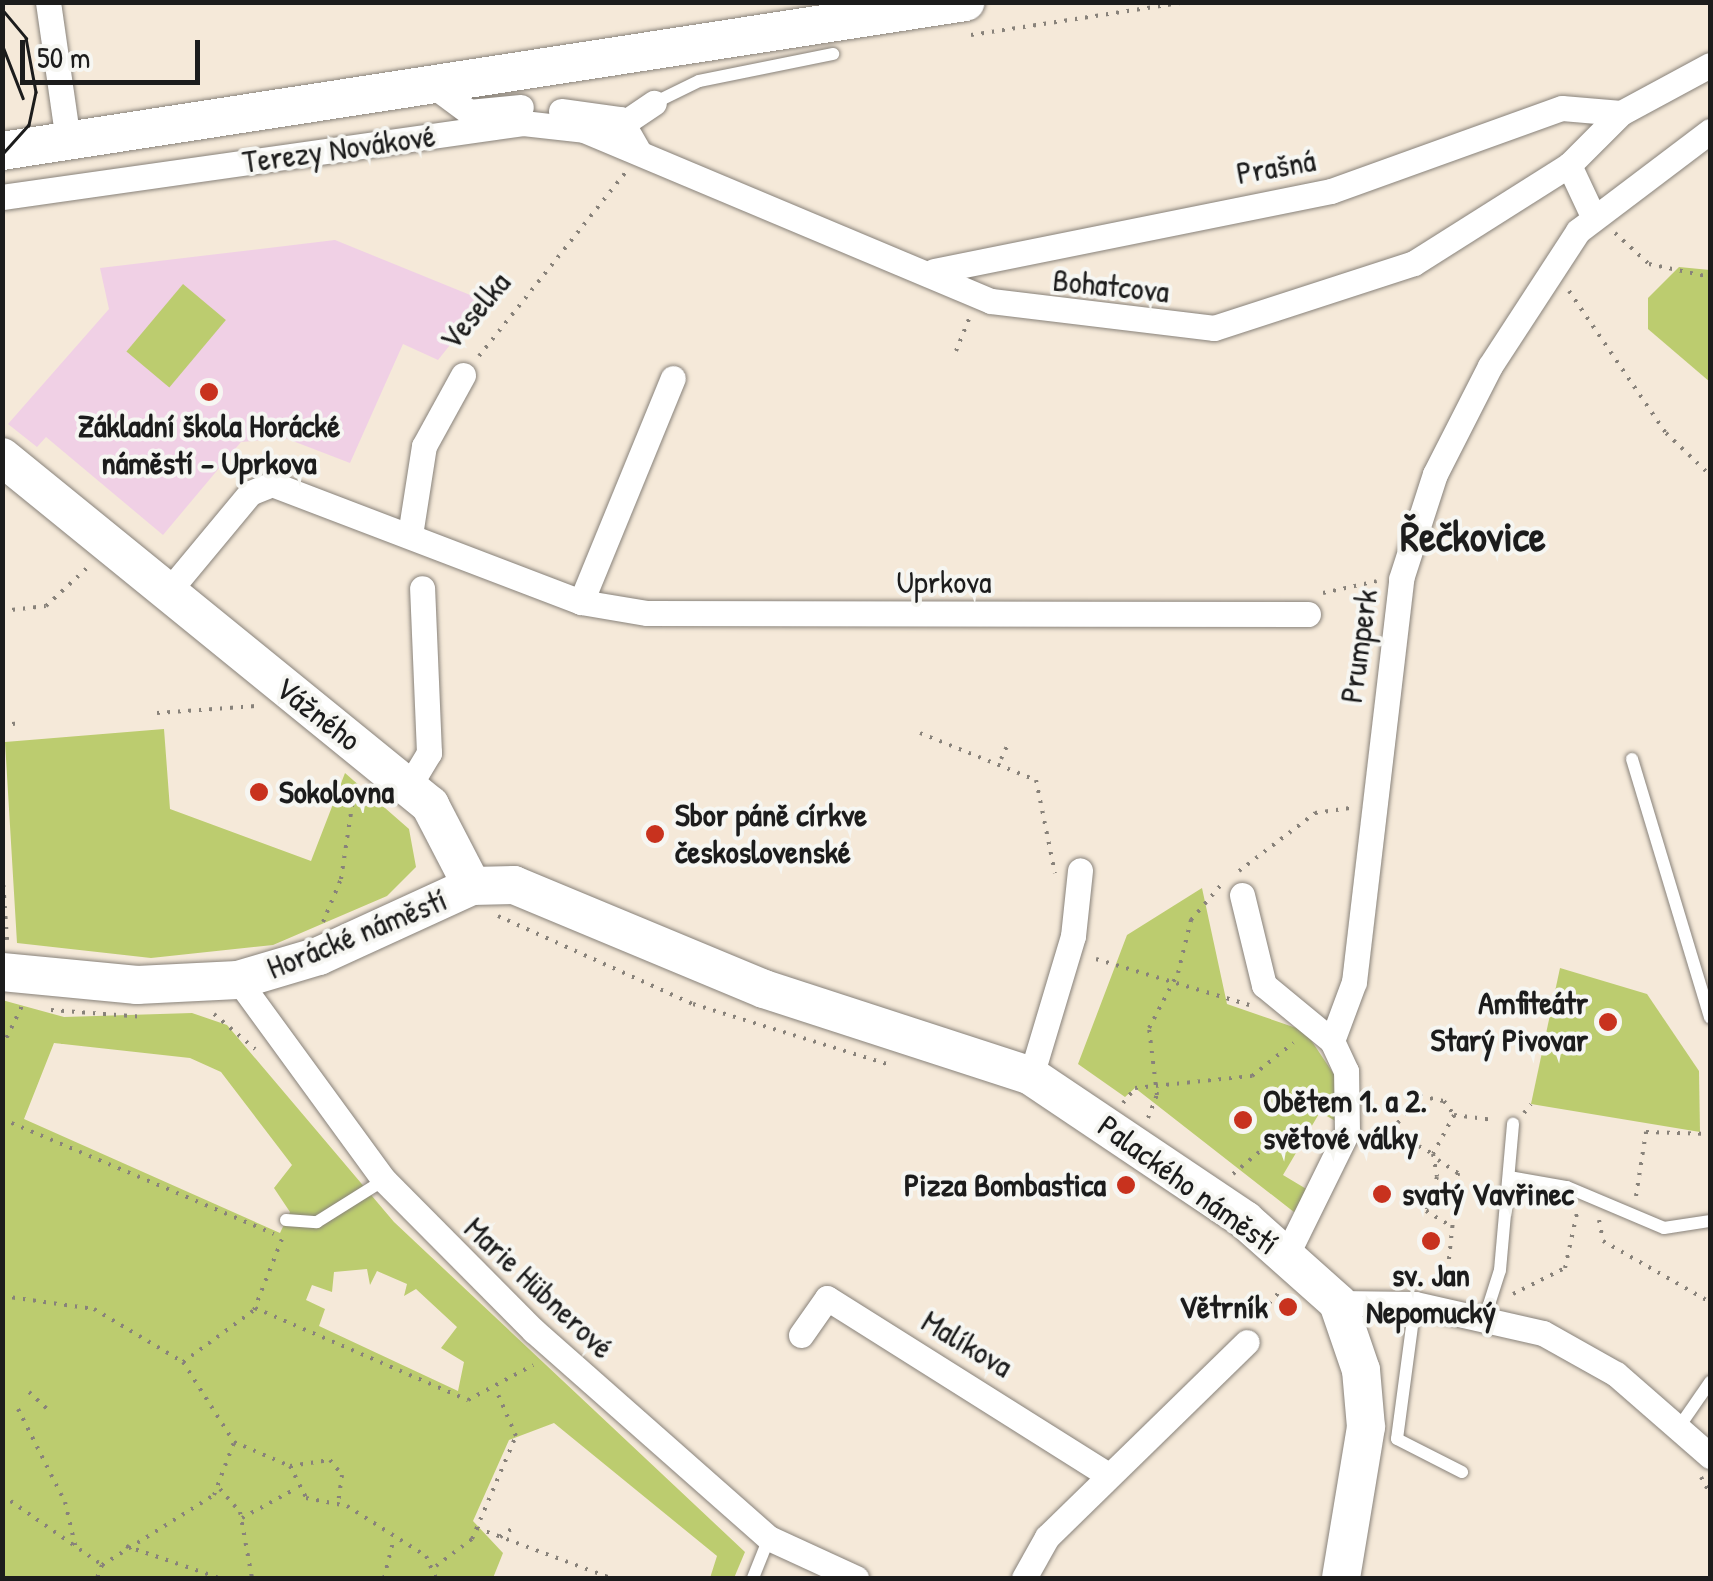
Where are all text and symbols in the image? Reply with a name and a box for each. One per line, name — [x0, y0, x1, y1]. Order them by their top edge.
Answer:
scale bar — [25, 20, 205, 82]
text: 50 m — [37, 37, 90, 77]
street label: Terezy Novákové — [240, 116, 438, 182]
street label: Prašná — [1233, 141, 1319, 193]
street label: Bohatcova — [1051, 261, 1171, 311]
street label: Veselka — [431, 264, 519, 358]
marker: Základní škola Horácké náměstí – Uprkova — [198, 381, 220, 403]
place label: Základní škola Horácké náměstí – Uprkova — [78, 408, 340, 483]
district label: Řečkovice — [1400, 511, 1546, 561]
street label: Uprkova — [896, 563, 992, 601]
street label: Prumperk — [1332, 587, 1386, 705]
street label: Vážného — [268, 669, 368, 759]
place label: Sokolovna — [279, 773, 394, 811]
marker: Sokolovna — [248, 781, 270, 803]
place label: Sbor páně církve československé — [675, 797, 867, 872]
marker: Sbor páně církve československé — [644, 823, 666, 845]
street label: Horácké náměstí — [261, 881, 453, 987]
place label: Amfiteátr Starý Pivovar — [1431, 985, 1588, 1060]
marker: Amfiteátr Starý Pivovar — [1597, 1011, 1619, 1033]
place label: Obětem 1. a 2. světové války — [1263, 1083, 1427, 1158]
street label: Palackého náměstí — [1091, 1107, 1285, 1263]
marker: Obětem 1. a 2. světové války — [1232, 1109, 1254, 1131]
place label: Pizza Bombastica — [904, 1166, 1106, 1204]
marker: Pizza Bombastica — [1115, 1174, 1137, 1196]
place label: svatý Vavřinec — [1402, 1175, 1574, 1213]
marker: svatý Vavřinec — [1371, 1183, 1393, 1205]
street label: Marie Hübnerové — [456, 1209, 622, 1367]
marker: sv. Jan Nepomucký — [1420, 1230, 1442, 1252]
place label: sv. Jan Nepomucký — [1366, 1257, 1496, 1332]
place label: Větrník — [1179, 1288, 1268, 1326]
marker: Větrník — [1277, 1296, 1299, 1318]
street label: Malíkova — [915, 1302, 1019, 1386]

